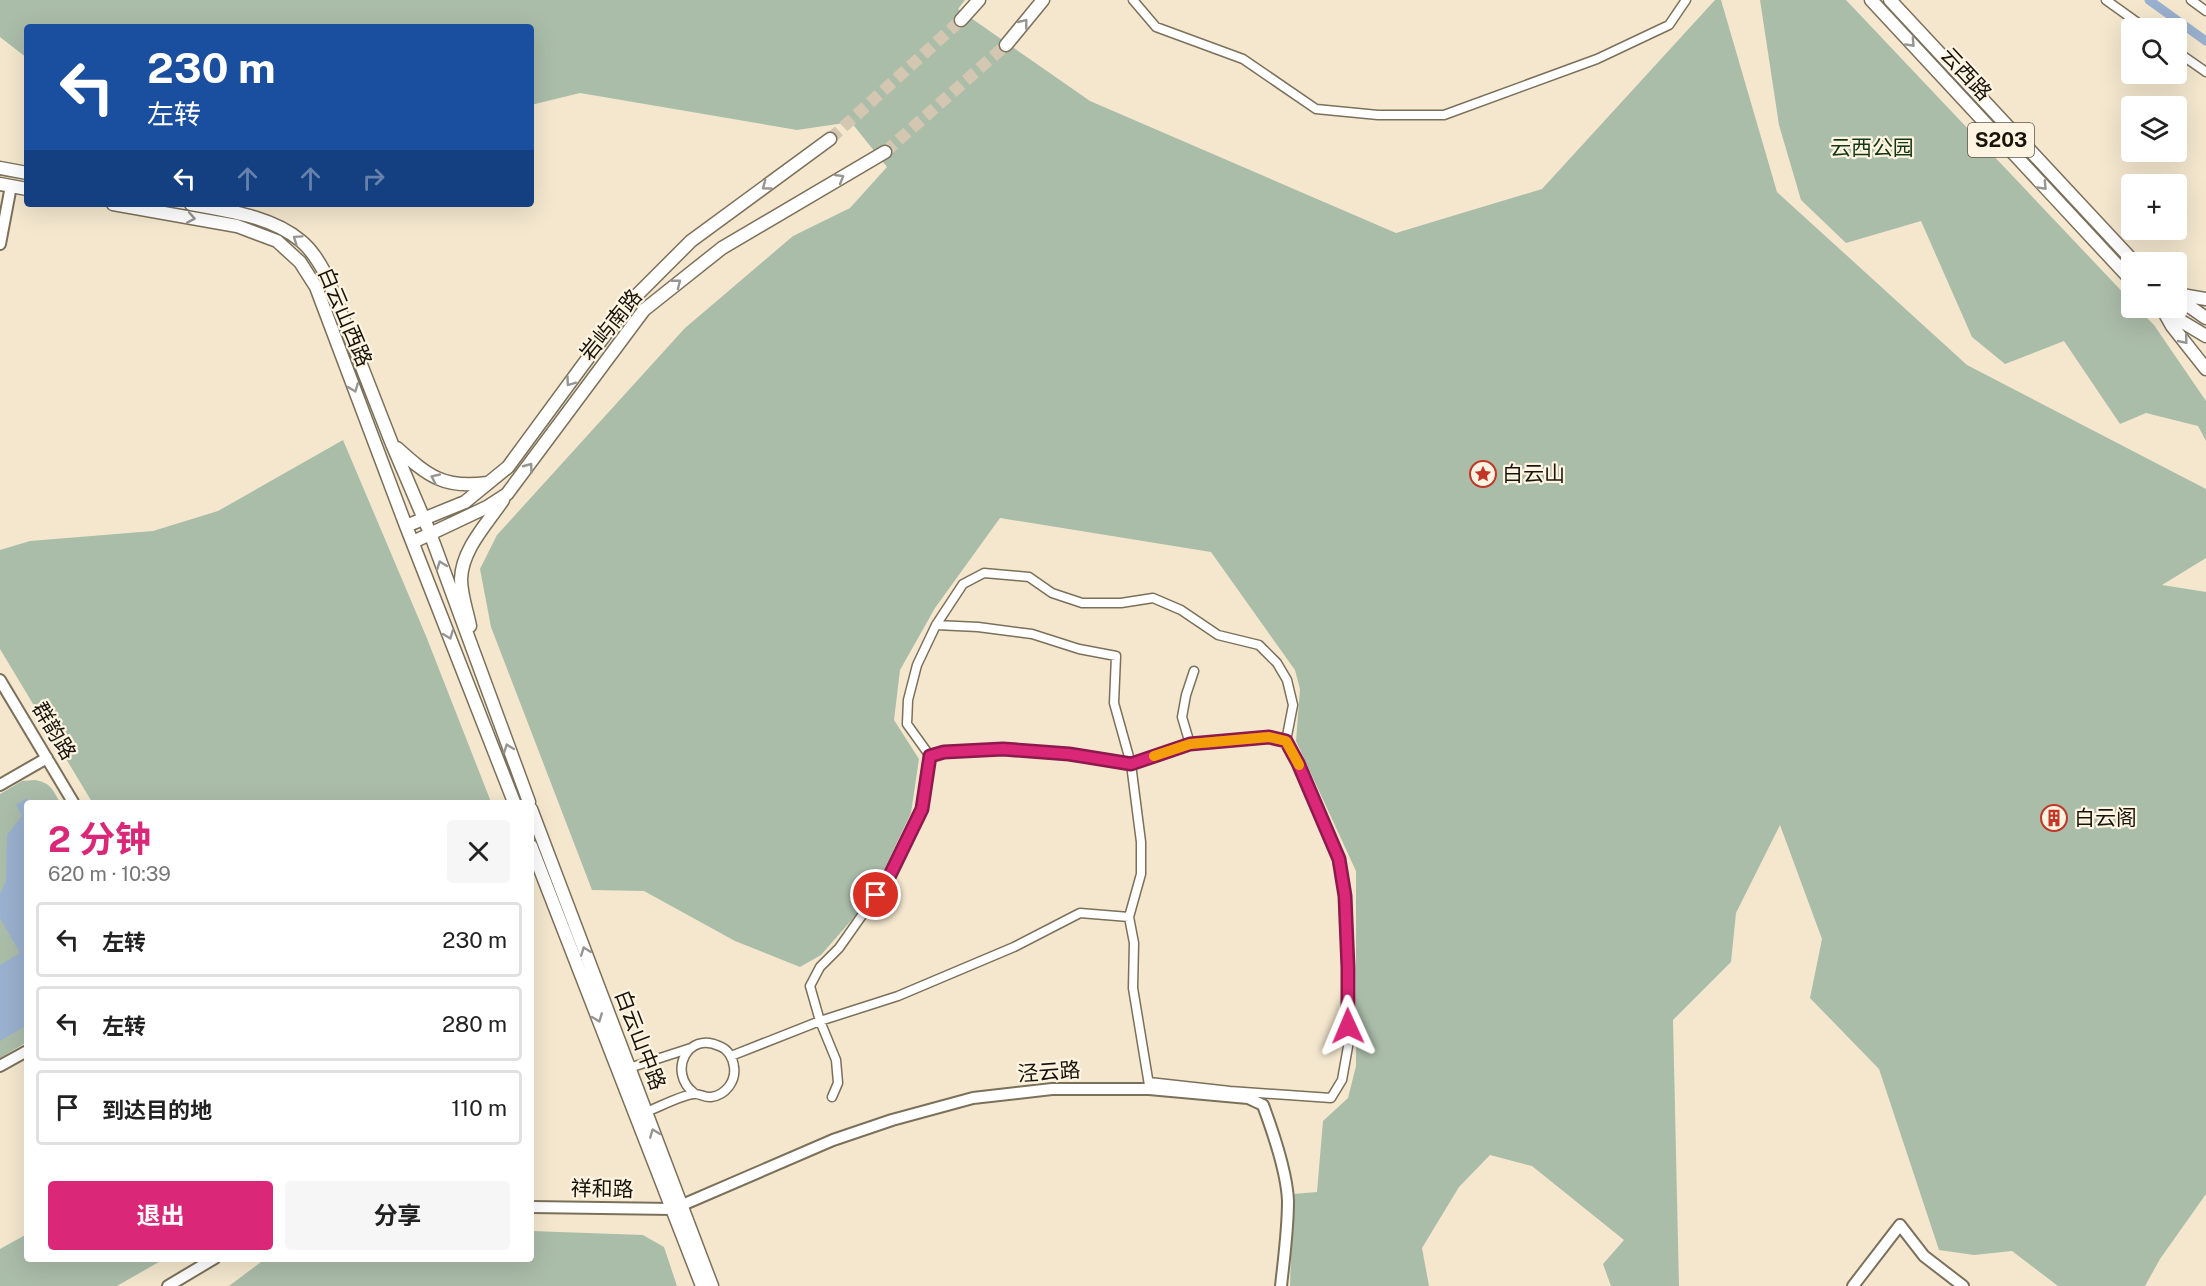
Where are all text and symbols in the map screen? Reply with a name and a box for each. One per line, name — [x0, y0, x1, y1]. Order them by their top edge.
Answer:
one-way arrow — [1017, 18, 1028, 29]
map controls — [2121, 18, 2187, 318]
button: search — [2121, 18, 2187, 84]
one-way arrow — [1903, 36, 1914, 47]
street label: 云西路 — [1936, 42, 1997, 105]
text: 230 m — [147, 43, 276, 92]
icon: left — [48, 48, 126, 126]
button: layers — [2121, 96, 2187, 162]
text: 左转 — [147, 98, 201, 130]
road number: S203 — [1968, 123, 2034, 157]
park label: 云西公园 — [1830, 135, 1914, 160]
icon: left — [168, 162, 201, 195]
icon: ahead — [231, 162, 264, 195]
icon: ahead — [294, 162, 327, 195]
icon: right — [357, 162, 390, 195]
one-way arrow — [834, 174, 845, 185]
button: + — [2121, 174, 2187, 240]
one-way arrow — [761, 179, 772, 190]
one-way arrow — [2036, 179, 2047, 189]
one-way arrow — [186, 211, 196, 224]
one-way arrow — [292, 235, 303, 246]
button: − — [2121, 252, 2187, 318]
street label: 白云山西路 — [313, 264, 377, 370]
one-way arrow — [670, 279, 681, 290]
street label: 岩屿南路 — [574, 284, 647, 365]
one-way arrow — [2176, 333, 2187, 344]
one-way arrow — [566, 375, 577, 386]
one-way arrow — [347, 381, 359, 392]
place icon: 白云山 — [1468, 459, 1498, 489]
place label: 白云山 — [1502, 461, 1565, 486]
one-way arrow — [521, 462, 532, 473]
one-way arrow — [431, 473, 442, 485]
one-way arrow — [436, 560, 449, 570]
one-way arrow — [442, 629, 454, 640]
street label: 群韵路 — [27, 697, 81, 764]
one-way arrow — [503, 743, 515, 754]
building icon: 白云阁 — [2039, 803, 2069, 833]
place label: 白云阁 — [2074, 805, 2137, 830]
text: 2 分钟 — [48, 818, 151, 860]
button: close — [447, 820, 510, 883]
text: 620 m · 10:39 — [48, 862, 171, 886]
pin — [850, 869, 901, 920]
icon: arrive — [859, 878, 892, 911]
icon: left — [51, 923, 84, 956]
text: 230 m — [442, 927, 507, 953]
text: 左转 — [102, 929, 146, 955]
one-way arrow — [580, 946, 592, 957]
street label: 白云山中路 — [610, 986, 671, 1093]
position arrow — [1316, 994, 1380, 1058]
icon: left — [51, 1007, 84, 1040]
text: 280 m — [442, 1011, 507, 1037]
one-way arrow — [591, 1012, 603, 1023]
text: 左转 — [102, 1013, 146, 1039]
street label: 泾云路 — [1017, 1057, 1081, 1086]
icon: arrive — [51, 1091, 84, 1124]
text: 110 m — [451, 1095, 507, 1121]
text: 到达目的地 — [102, 1097, 212, 1123]
one-way arrow — [649, 1128, 661, 1139]
street label: 祥和路 — [570, 1175, 634, 1202]
button: 退出 — [48, 1181, 273, 1250]
button: 分享 — [285, 1181, 510, 1250]

